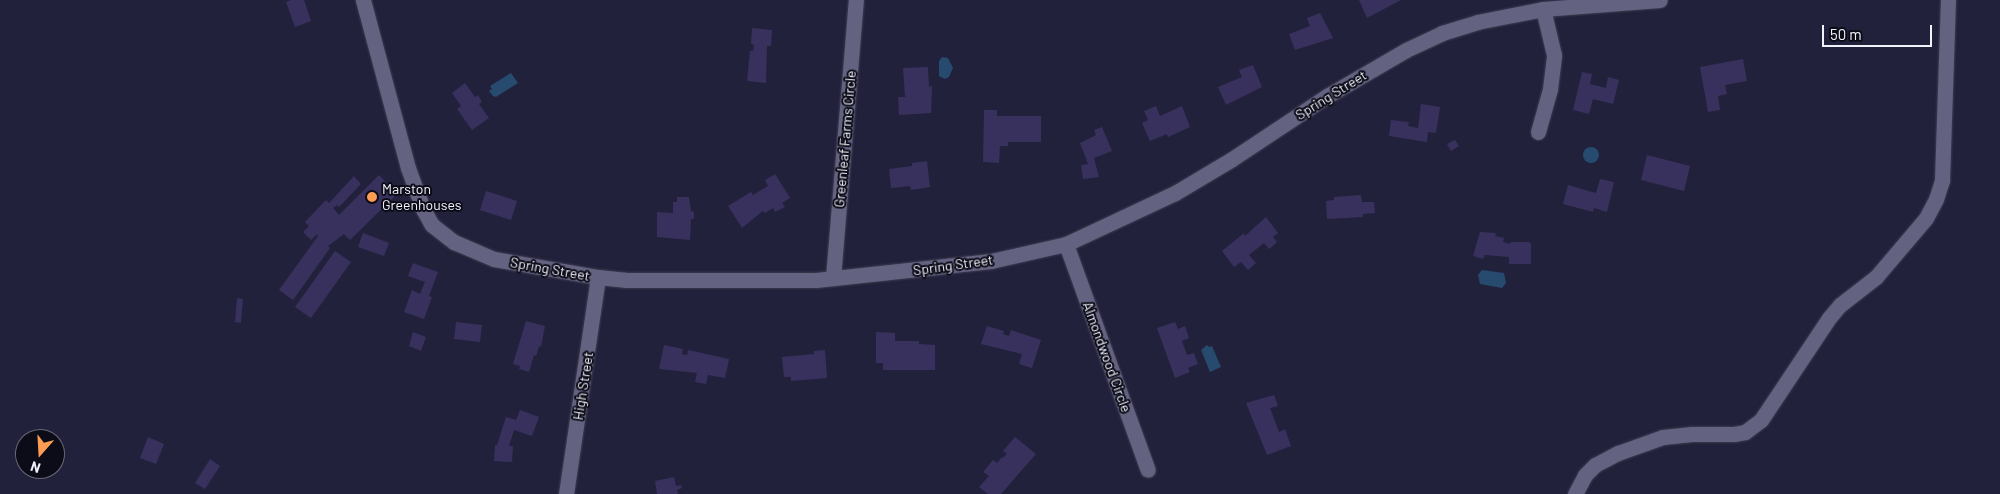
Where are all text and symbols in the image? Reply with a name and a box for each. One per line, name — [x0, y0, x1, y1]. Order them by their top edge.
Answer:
scale bar — [1825, 15, 1935, 47]
text: 50 m — [1830, 25, 1862, 43]
street label: Spring Street — [1292, 67, 1370, 123]
street label: Greenleaf Farms Circle — [831, 70, 859, 208]
place label: Marston Greenhouses — [382, 181, 461, 213]
marker: Marston Greenhouses — [366, 191, 378, 203]
street label: Spring Street — [912, 251, 994, 279]
street label: Spring Street — [509, 254, 591, 284]
street label: Almondwood Circle — [1079, 299, 1135, 415]
street label: High Street — [569, 351, 597, 421]
north arrow — [15, 429, 65, 479]
text: N — [28, 458, 42, 477]

